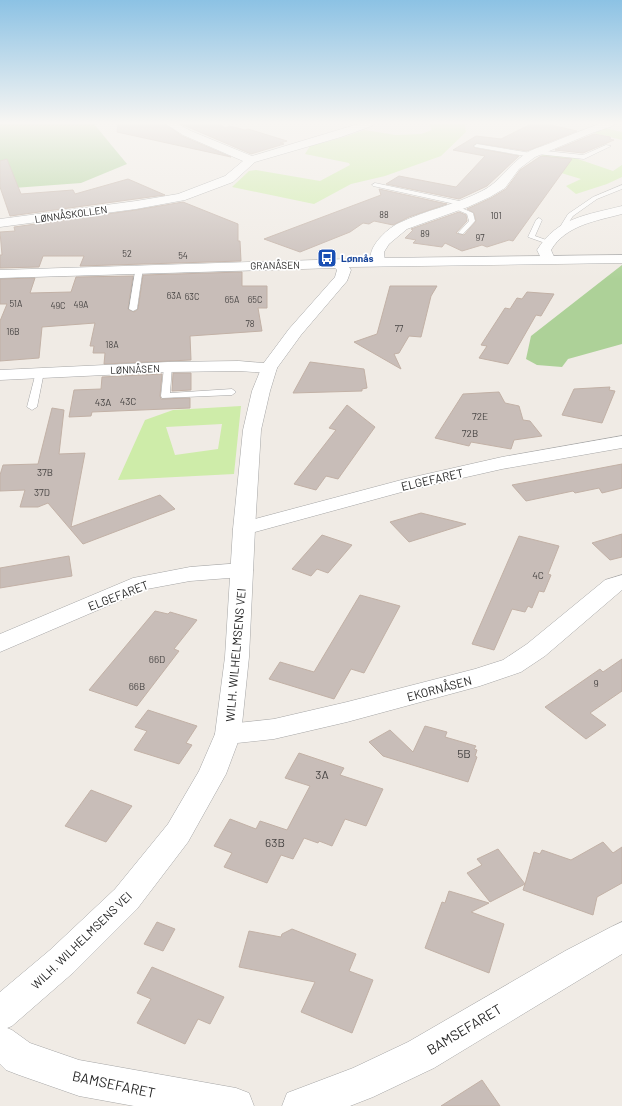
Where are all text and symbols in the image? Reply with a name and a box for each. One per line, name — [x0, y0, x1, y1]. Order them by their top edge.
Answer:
street label: LØNNÅSKOLLEN — [34, 203, 108, 225]
house number: 88 — [379, 209, 389, 220]
house number: 101 — [490, 210, 502, 221]
house number: 89 — [420, 228, 430, 239]
house number: 97 — [476, 232, 485, 243]
bus stop icon: Lønnås — [316, 247, 338, 269]
house number: 52 — [122, 248, 132, 259]
house number: 54 — [178, 250, 188, 261]
place label: Lønnås — [341, 252, 373, 264]
street label: GRANÅSEN — [250, 259, 300, 271]
house number: 63A — [167, 290, 182, 301]
house number: 63C — [185, 291, 199, 302]
house number: 65A — [225, 294, 240, 305]
house number: 65C — [248, 294, 262, 305]
house number: 51A — [10, 298, 23, 309]
house number: 49A — [73, 299, 89, 310]
house number: 49C — [50, 300, 66, 311]
house number: 78 — [246, 318, 255, 329]
house number: 77 — [395, 323, 404, 334]
house number: 16B — [6, 326, 20, 337]
house number: 18A — [105, 339, 119, 350]
street label: LØNNÅSEN — [110, 362, 160, 376]
house number: 43C — [120, 395, 136, 407]
house number: 43A — [95, 396, 111, 408]
house number: 72E — [472, 410, 488, 422]
house number: 72B — [462, 427, 478, 439]
street label: ELGEFARET — [399, 465, 465, 493]
house number: 37B — [37, 466, 53, 478]
house number: 37D — [34, 486, 50, 498]
house number: 4C — [532, 569, 544, 581]
street label: ELGEFARET — [86, 577, 150, 613]
street label: WILH. WILHELMSENS VEI — [222, 588, 248, 722]
house number: 66D — [149, 653, 165, 665]
street label: EKORNÅSEN — [405, 673, 473, 703]
house number: 9 — [593, 677, 599, 689]
house number: 66B — [129, 680, 145, 692]
house number: 5B — [457, 746, 471, 760]
house number: 3A — [315, 767, 329, 781]
house number: 63B — [265, 835, 285, 849]
street label: WILH. WILHELMSENS VEI — [28, 888, 134, 992]
street label: BAMSEFARET — [423, 1000, 505, 1058]
street label: BAMSEFARET — [71, 1067, 157, 1101]

